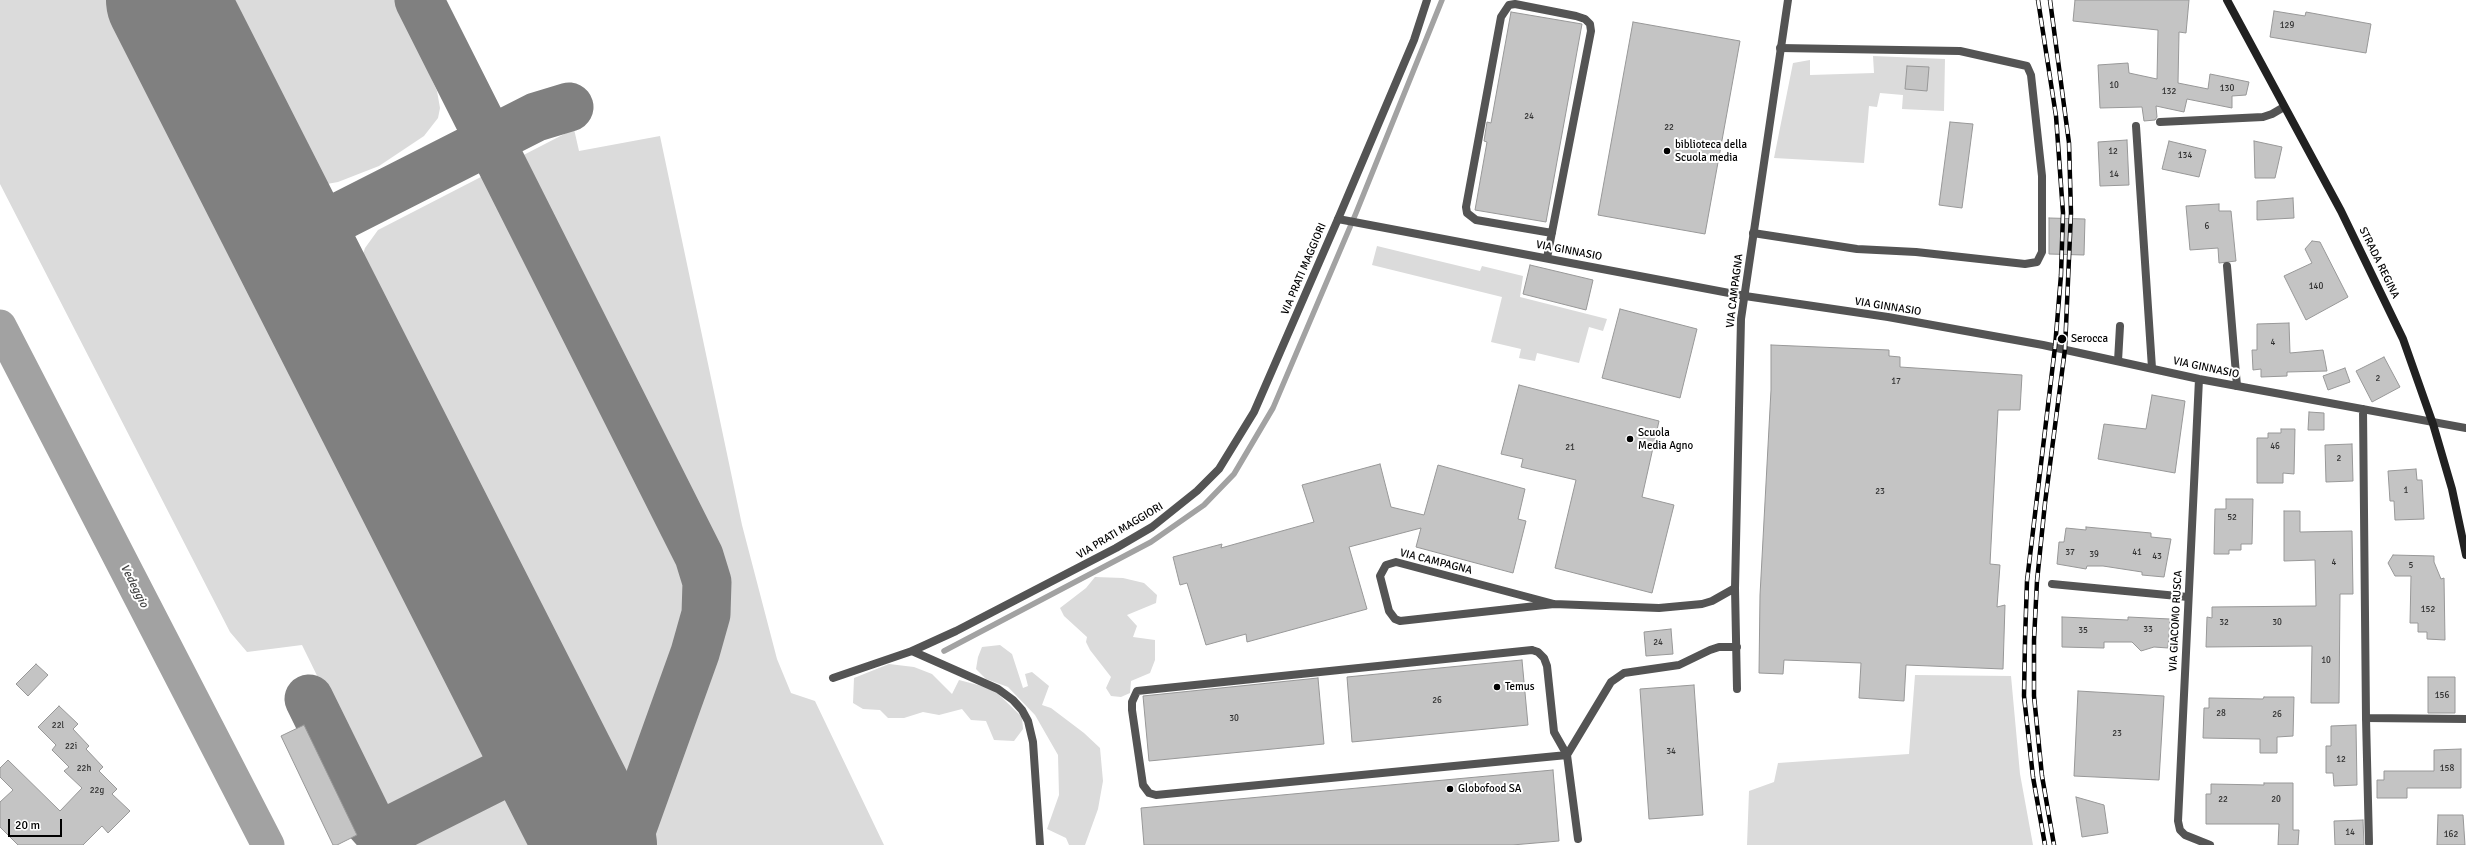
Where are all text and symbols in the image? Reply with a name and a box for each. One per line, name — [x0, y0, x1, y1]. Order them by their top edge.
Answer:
house number: 129 — [2280, 21, 2294, 31]
house number: 10 — [2109, 81, 2119, 91]
house number: 130 — [2220, 84, 2234, 94]
house number: 132 — [2162, 87, 2176, 97]
house number: 24 — [1524, 112, 1534, 122]
house number: 22 — [1664, 123, 1674, 133]
place label: biblioteca della Scuola media — [1675, 138, 1747, 164]
marker: biblioteca della Scuola media — [1662, 146, 1672, 156]
house number: 12 — [2108, 147, 2118, 157]
house number: 134 — [2178, 151, 2192, 161]
house number: 14 — [2109, 170, 2119, 180]
street label: VIA PRATI MAGGIORI — [1279, 221, 1329, 317]
house number: 6 — [2205, 222, 2209, 232]
street label: STRADA REGINA — [2356, 225, 2402, 301]
street label: VIA GINNASIO — [1535, 238, 1603, 264]
street label: VIA CAMPAGNA — [1724, 253, 1746, 329]
house number: 140 — [2309, 282, 2323, 292]
street label: VIA GINNASIO — [1854, 295, 1922, 319]
place label: Serocca — [2071, 332, 2108, 346]
marker: Serocca — [2056, 333, 2068, 345]
house number: 4 — [2271, 338, 2275, 348]
street label: VIA GINNASIO — [2172, 355, 2240, 381]
house number: 2 — [2376, 374, 2380, 384]
house number: 17 — [1891, 377, 1901, 387]
place label: Scuola Media Agno — [1638, 426, 1693, 452]
marker: Scuola Media Agno — [1625, 434, 1635, 444]
house number: 46 — [2270, 442, 2280, 452]
house number: 21 — [1565, 443, 1575, 453]
house number: 2 — [2337, 454, 2341, 464]
house number: 1 — [2404, 486, 2408, 496]
house number: 23 — [1875, 487, 1885, 497]
street label: VIA PRATI MAGGIORI — [1074, 500, 1166, 562]
house number: 52 — [2227, 513, 2237, 523]
street label: VIA CAMPAGNA — [1398, 547, 1474, 577]
house number: 37 — [2065, 548, 2075, 558]
house number: 41 — [2132, 548, 2142, 558]
house number: 39 — [2089, 550, 2099, 560]
house number: 43 — [2152, 552, 2162, 562]
house number: 4 — [2332, 558, 2336, 568]
house number: 5 — [2409, 561, 2413, 571]
water label: Vedeggio — [117, 562, 151, 610]
street label: VIA GIACOMO RUSCA — [2167, 570, 2185, 672]
house number: 152 — [2421, 605, 2435, 615]
house number: 32 — [2219, 618, 2229, 628]
house number: 30 — [2272, 618, 2282, 628]
house number: 33 — [2143, 625, 2153, 635]
house number: 35 — [2078, 626, 2088, 636]
house number: 24 — [1653, 638, 1663, 648]
house number: 10 — [2321, 656, 2331, 666]
place label: Temus — [1505, 680, 1535, 694]
marker: Temus — [1492, 682, 1502, 692]
house number: 156 — [2435, 691, 2449, 701]
house number: 26 — [1432, 696, 1442, 706]
house number: 28 — [2216, 709, 2226, 719]
house number: 26 — [2272, 710, 2282, 720]
house number: 30 — [1229, 714, 1239, 724]
house number: 22l — [52, 721, 64, 731]
house number: 23 — [2112, 729, 2122, 739]
house number: 22i — [65, 742, 77, 752]
house number: 34 — [1666, 747, 1676, 757]
house number: 12 — [2336, 755, 2346, 765]
house number: 22h — [77, 764, 91, 774]
house number: 158 — [2440, 764, 2454, 774]
place label: Globofood SA — [1458, 782, 1521, 796]
marker: Globofood SA — [1445, 784, 1455, 794]
house number: 22g — [90, 786, 104, 796]
house number: 22 — [2218, 795, 2228, 805]
house number: 20 — [2271, 795, 2281, 805]
scale bar — [10, 811, 64, 837]
text: 20 m — [15, 818, 40, 833]
house number: 14 — [2345, 828, 2355, 838]
house number: 162 — [2444, 830, 2458, 840]

